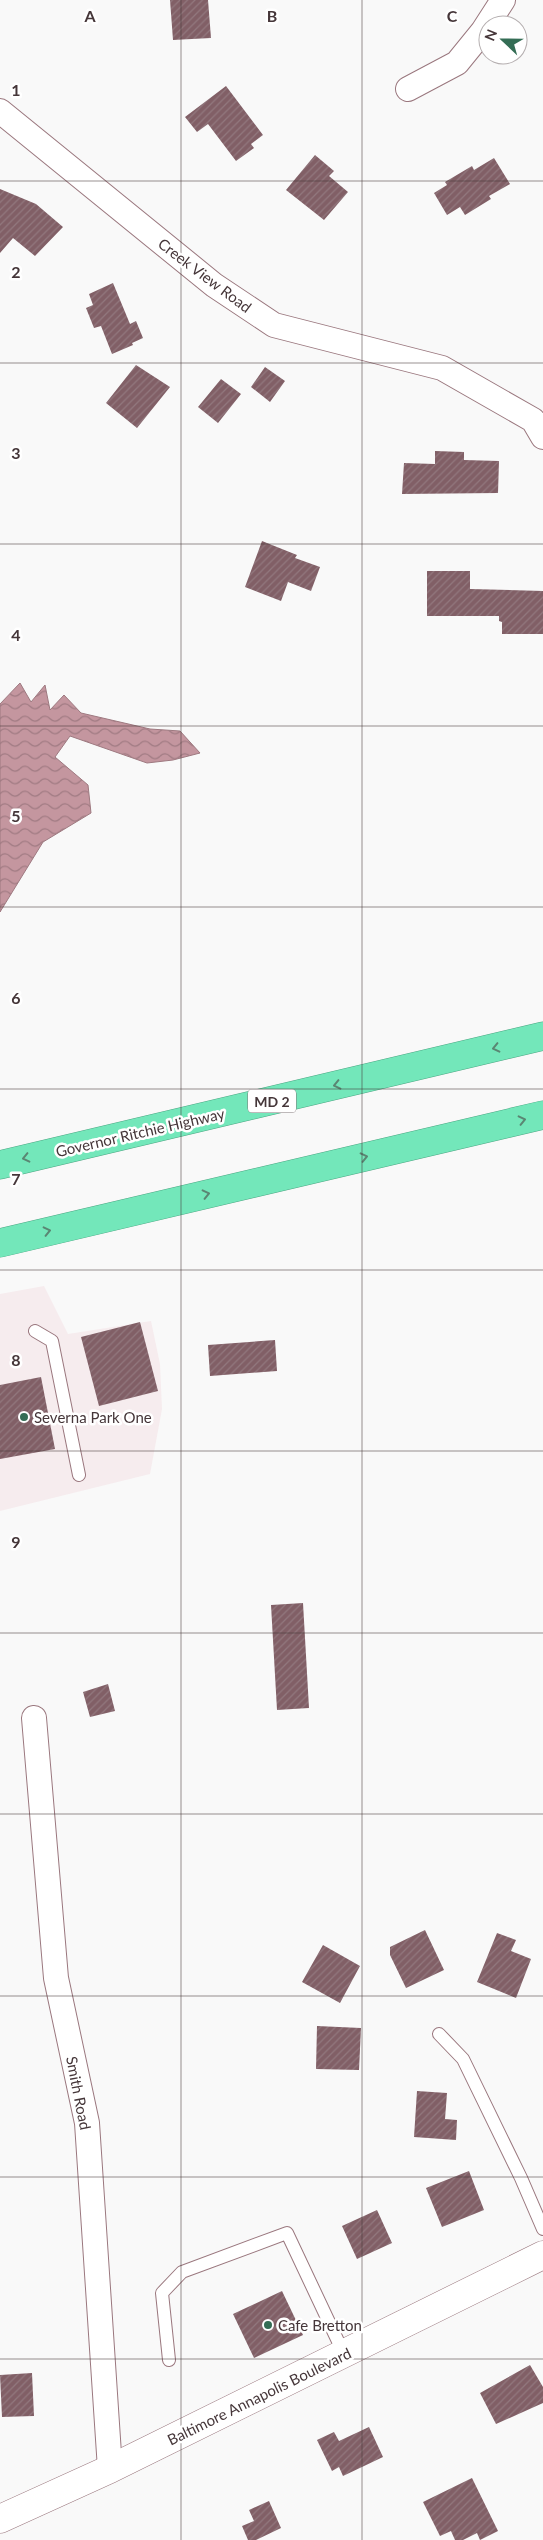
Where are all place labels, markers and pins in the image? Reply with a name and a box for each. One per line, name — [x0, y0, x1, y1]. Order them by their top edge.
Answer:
place label: Severna Park One — [34, 1408, 152, 1426]
marker: Severna Park One — [18, 1411, 30, 1423]
place label: Cafe Bretton — [278, 2316, 362, 2334]
marker: Cafe Bretton — [262, 2319, 274, 2331]

